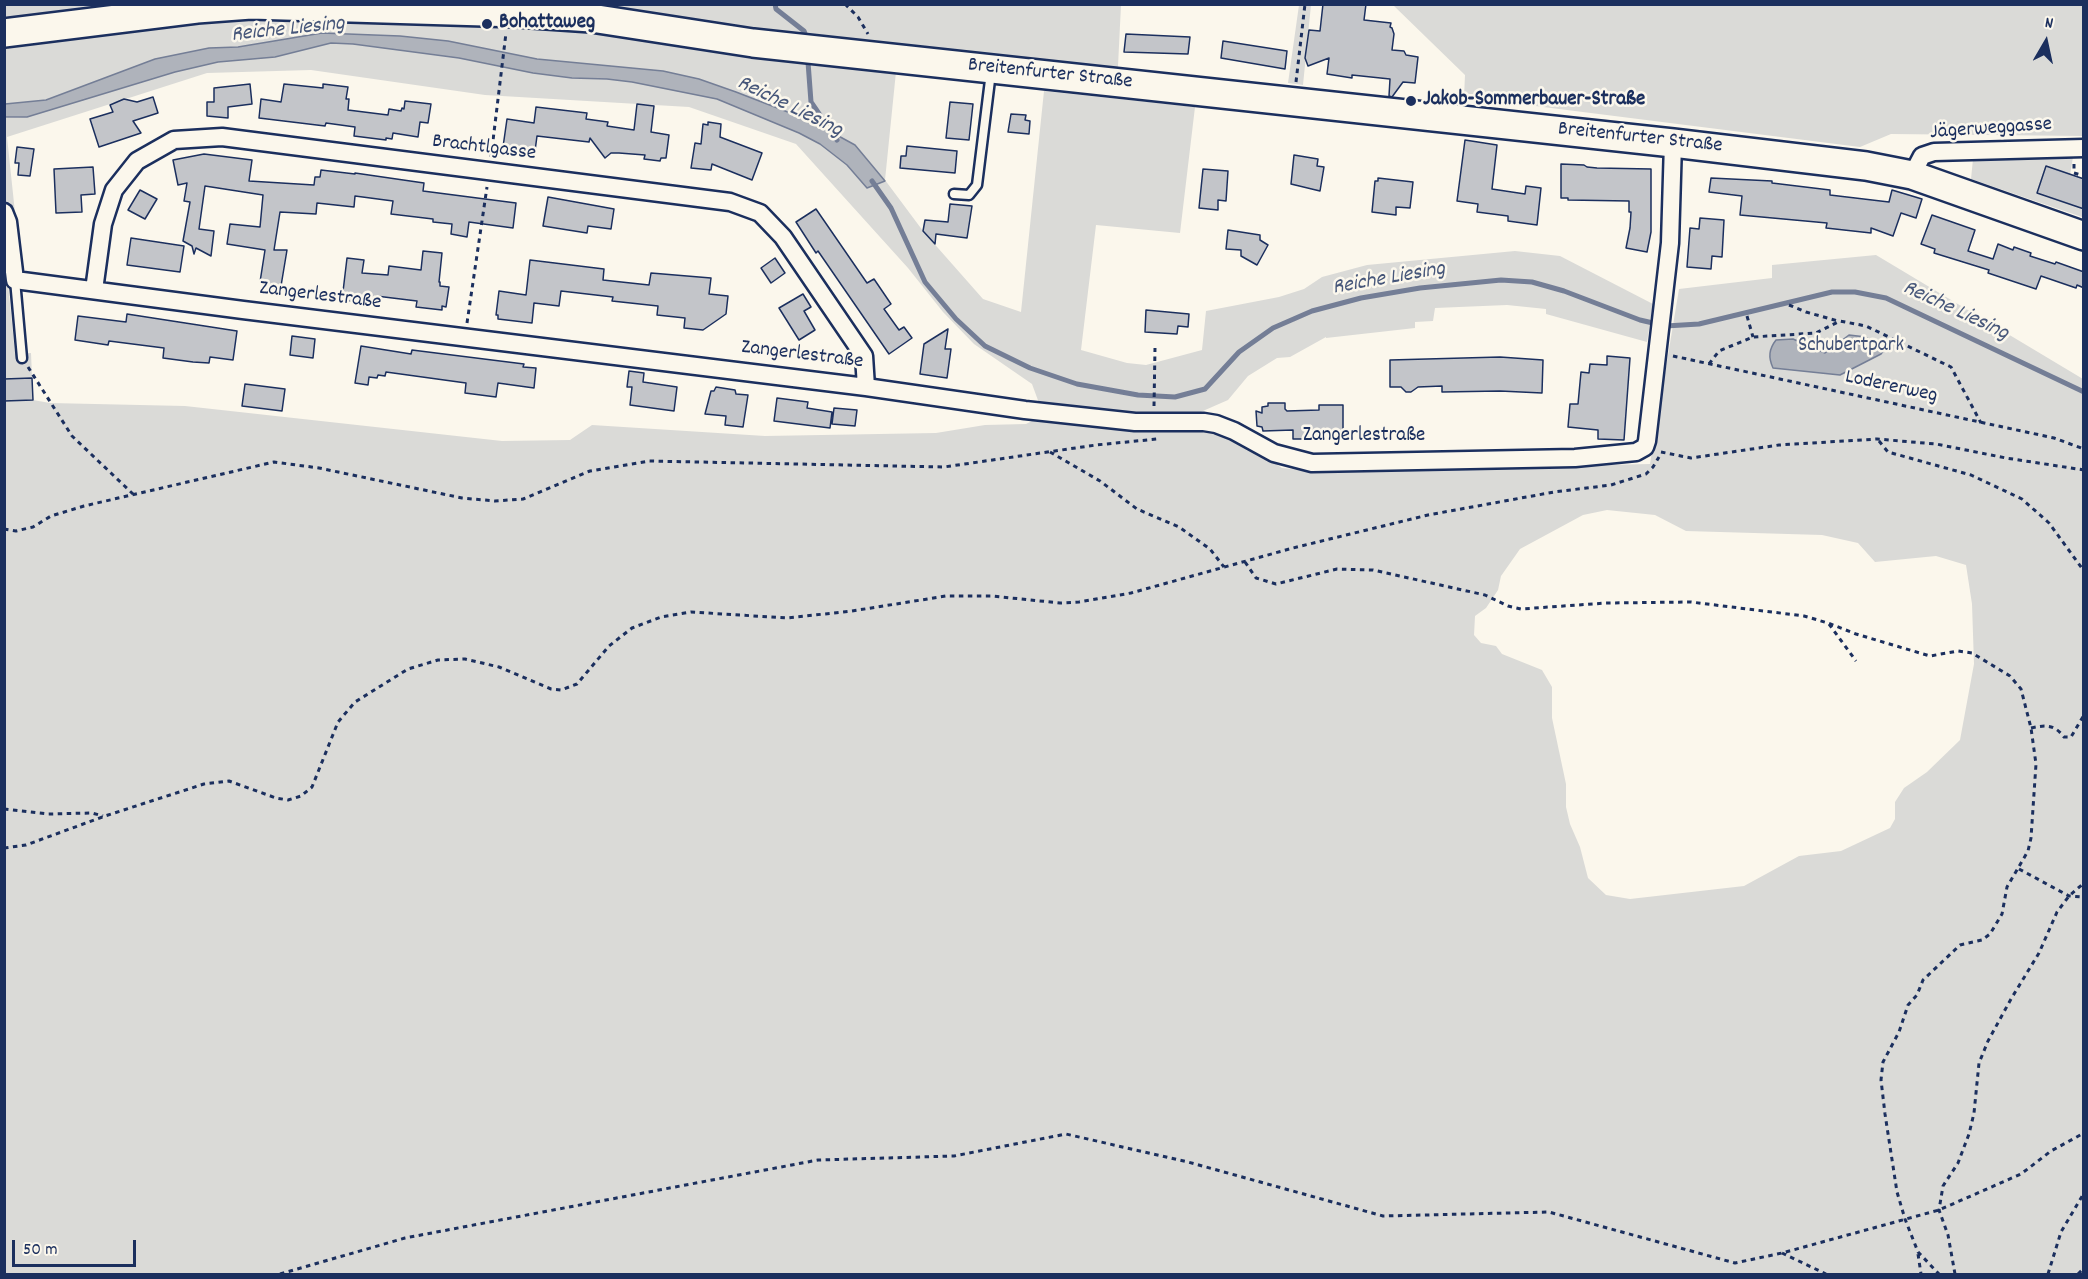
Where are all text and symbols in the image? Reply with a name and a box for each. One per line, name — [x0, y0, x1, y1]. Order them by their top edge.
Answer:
place label: Bohattaweg — [499, 11, 595, 37]
water label: Reiche Liesing — [230, 12, 346, 50]
north arrow — [2016, 12, 2076, 72]
text: N — [2043, 12, 2055, 36]
marker: Bohattaweg — [480, 17, 494, 31]
street label: Breitenfurter Straße — [967, 54, 1133, 96]
water label: Reiche Liesing — [732, 71, 846, 145]
place label: Jakob-Sommerbauer-Straße — [1423, 88, 1645, 114]
marker: Jakob-Sommerbauer-Straße — [1404, 94, 1418, 108]
street label: Jägerweggasse — [1929, 113, 2053, 147]
street label: Breitenfurter Straße — [1557, 118, 1723, 160]
street label: Brachtlgasse — [431, 130, 537, 168]
water label: Reiche Liesing — [1331, 257, 1447, 303]
water label: Reiche Liesing — [1898, 276, 2012, 348]
street label: Zangerlestraße — [258, 277, 382, 317]
park label: Schubertpark — [1798, 334, 1904, 360]
street label: Zangerlestraße — [740, 336, 864, 376]
street label: Lodererweg — [1843, 366, 1939, 410]
street label: Zangerlestraße — [1303, 424, 1425, 450]
scale bar — [15, 1228, 140, 1266]
text: 50 m — [23, 1238, 58, 1263]

